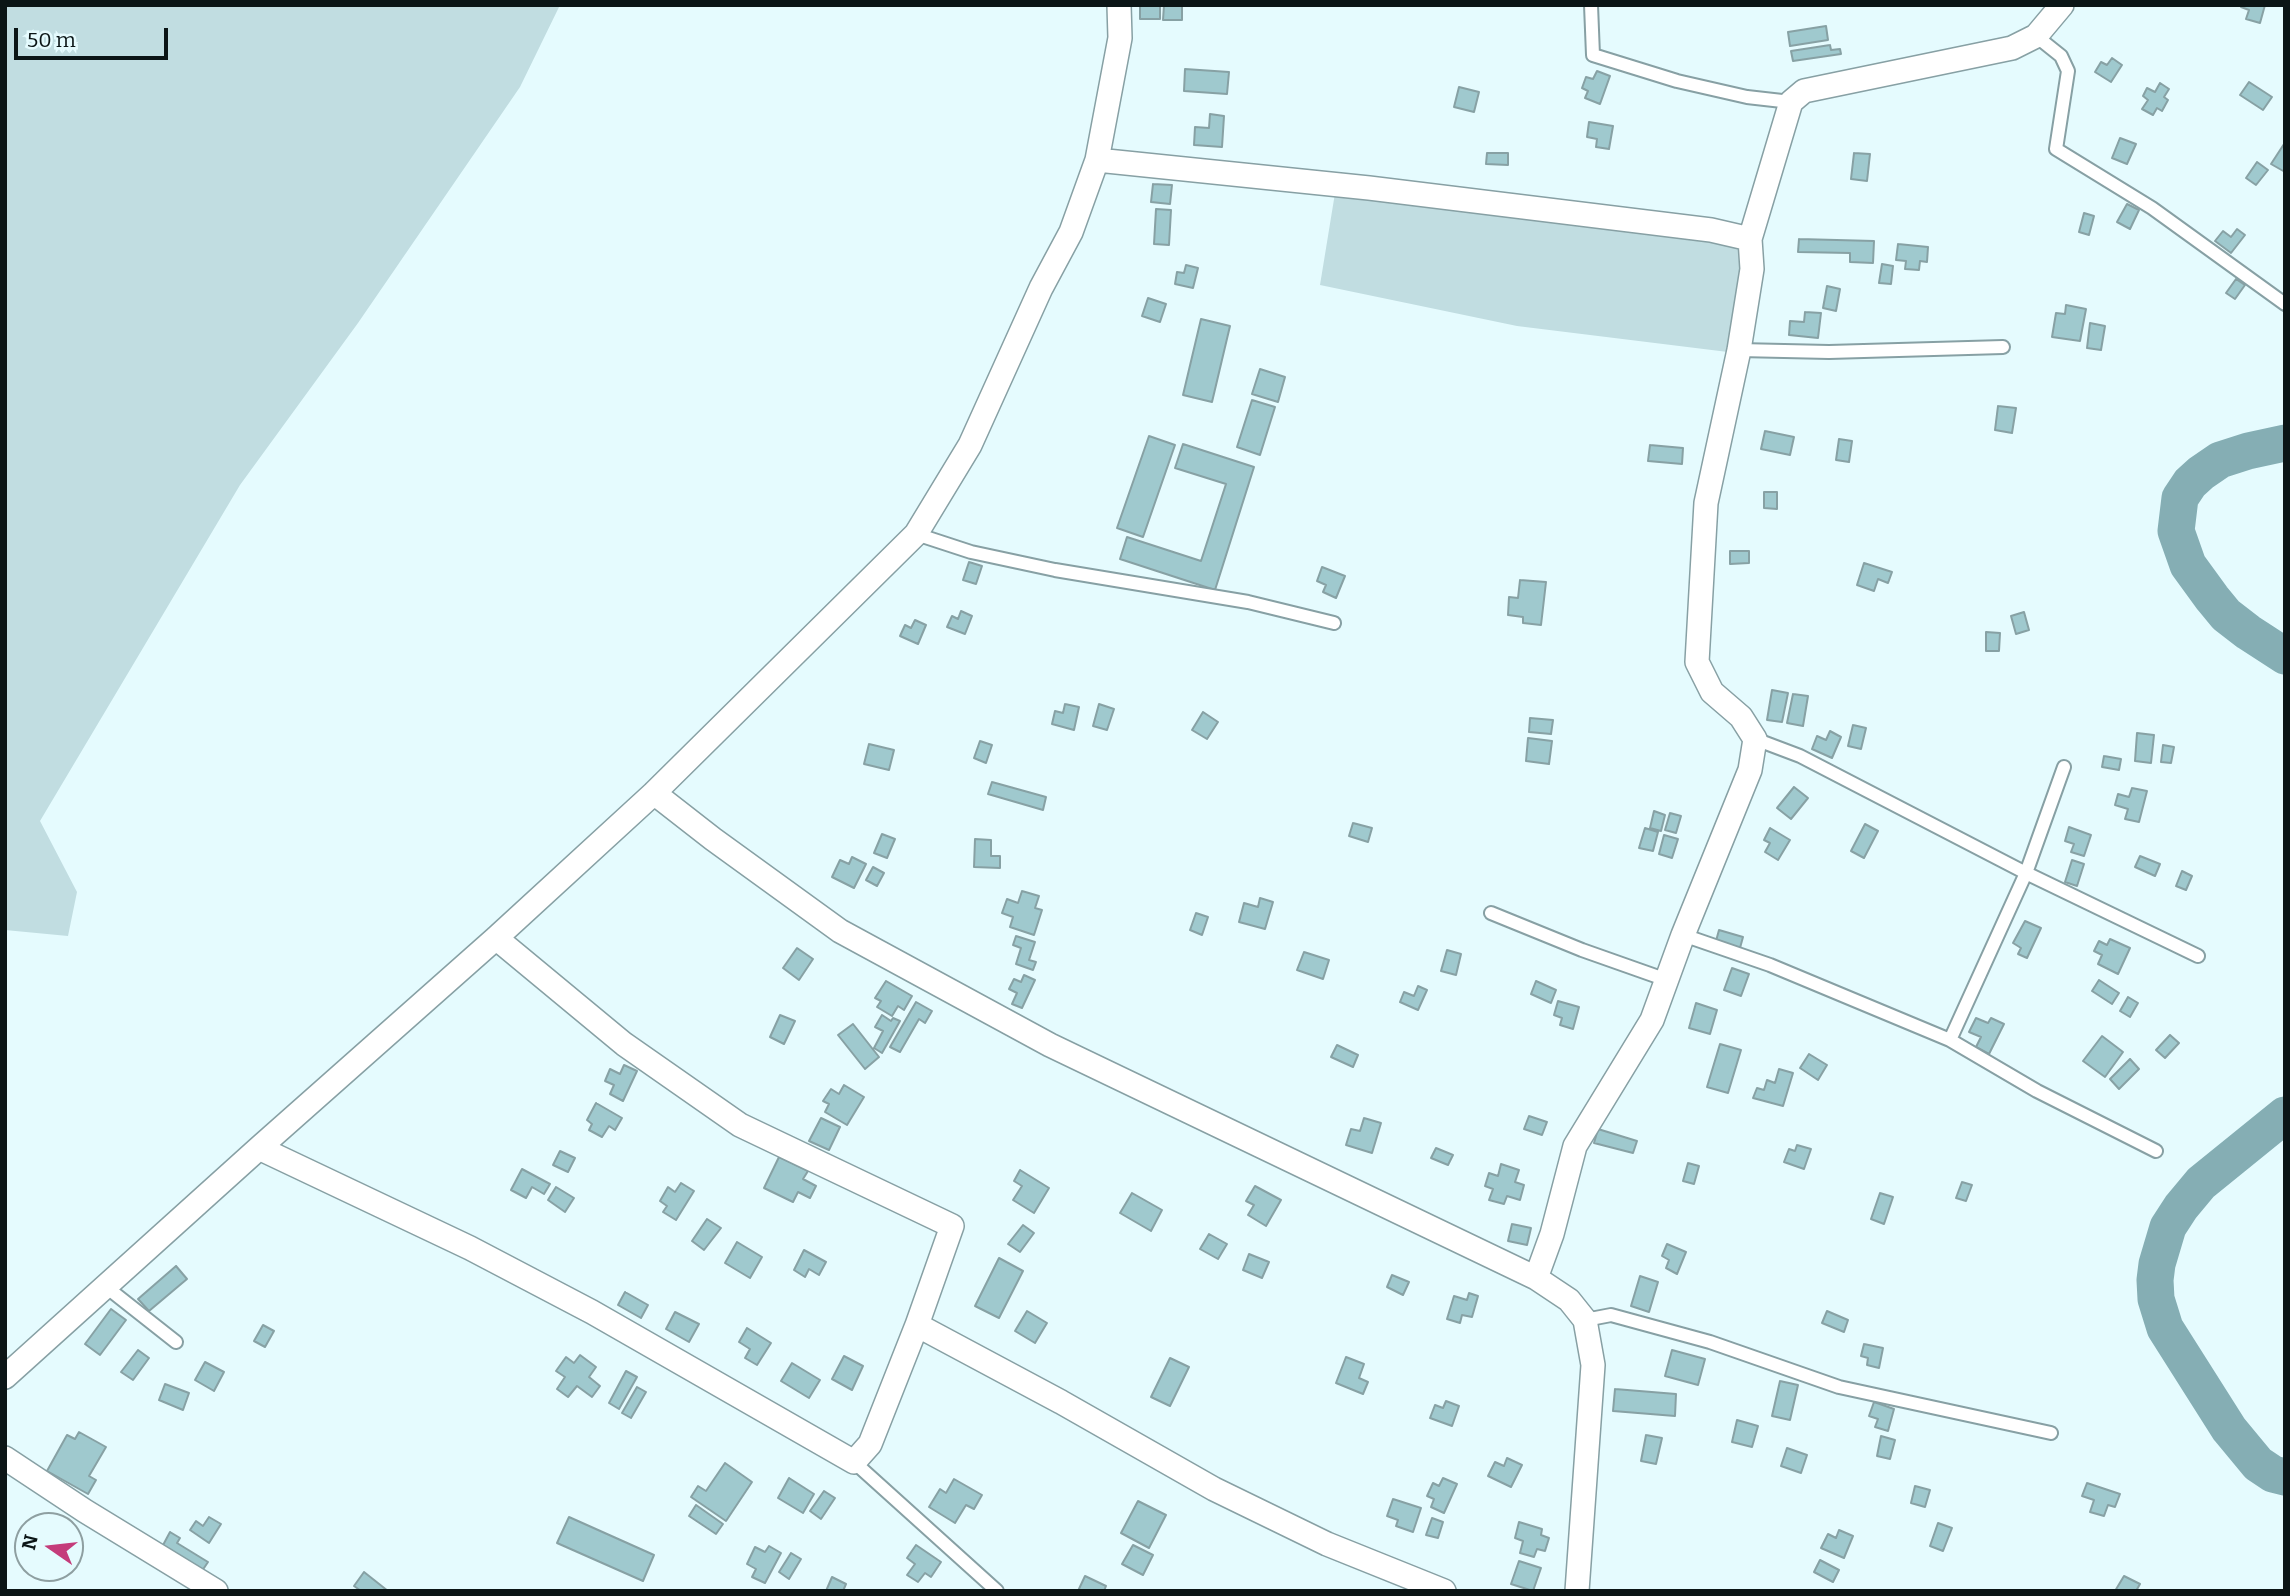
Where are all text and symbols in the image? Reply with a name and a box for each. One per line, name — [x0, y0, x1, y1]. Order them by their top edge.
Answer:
scale bar — [18, 14, 172, 58]
text: 50 m — [27, 27, 76, 53]
north arrow — [14, 1512, 84, 1582]
text: N — [17, 1532, 43, 1552]

